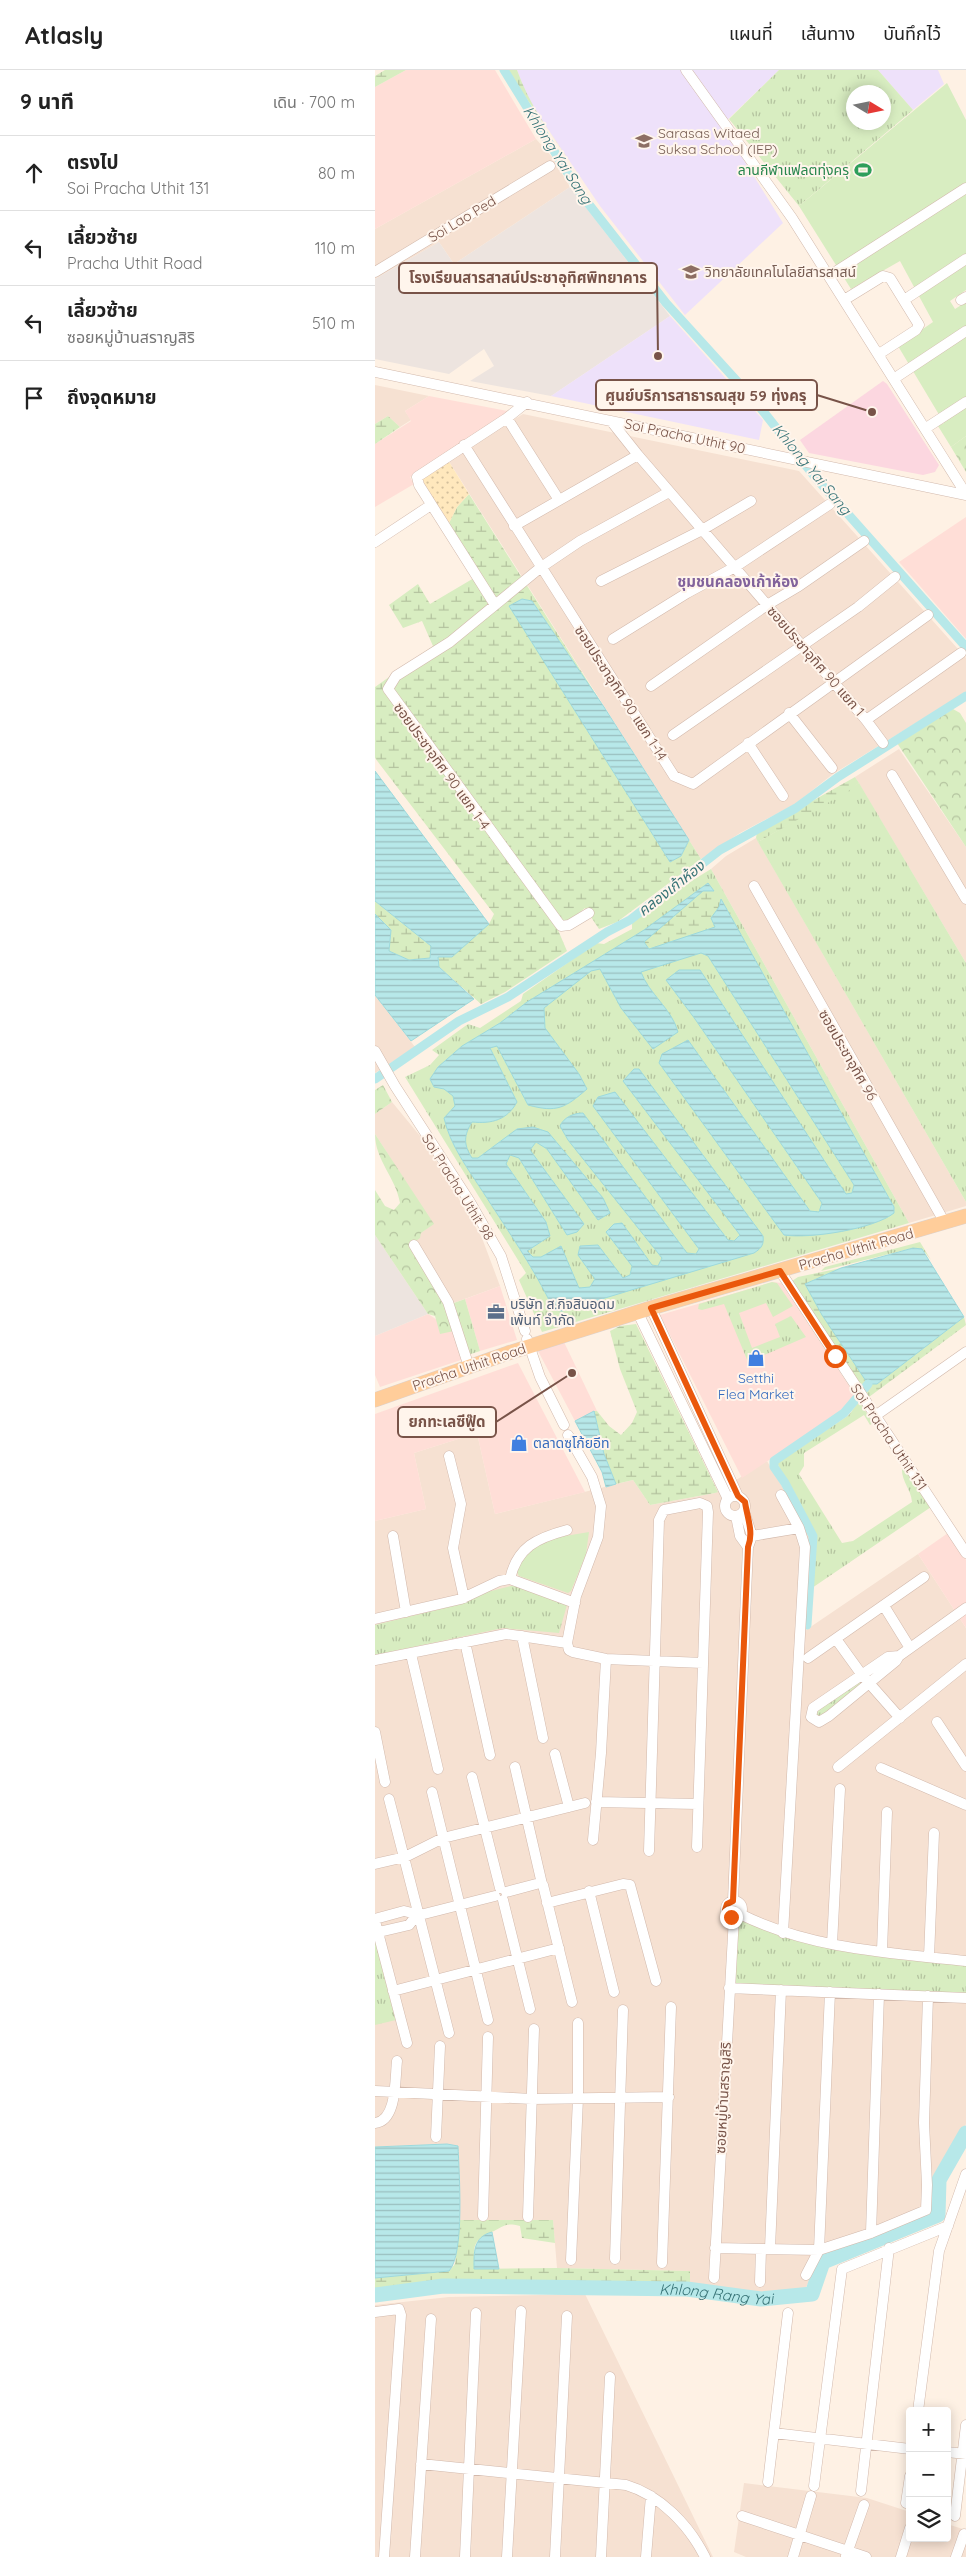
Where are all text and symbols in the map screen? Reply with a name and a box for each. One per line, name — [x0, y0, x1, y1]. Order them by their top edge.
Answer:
text: Atlasly — [25, 20, 103, 50]
text: แผนที่ — [729, 22, 773, 45]
text: เส้นทาง — [801, 22, 855, 45]
text: บันทึกไว้ — [883, 22, 941, 45]
north arrow — [846, 85, 891, 130]
text: 9 นาที — [20, 88, 74, 114]
text: เดิน · 700 m — [273, 92, 355, 112]
water label: Khlong Yai Sang — [519, 102, 598, 209]
place label: Sarasas Witaed Suksa School (IEP) — [658, 124, 778, 158]
school or university icon: Sarasas Witaed Suksa School (IEP) — [634, 131, 654, 151]
text: ตรงไป — [67, 150, 119, 174]
icon: ahead — [20, 159, 48, 187]
sports icon: ลานกีฬาแฟลตทุ่งครุ — [853, 160, 873, 180]
place label: ลานกีฬาแฟลตทุ่งครุ — [738, 161, 849, 179]
text: 80 m — [318, 163, 355, 183]
text: Soi Pracha Uthit 131 — [67, 178, 209, 198]
street label: Soi Lao Ped — [425, 192, 499, 246]
text: เลี้ยวซ้าย — [67, 225, 138, 249]
icon: left — [20, 234, 48, 262]
text: 110 m — [315, 238, 355, 258]
text: Pracha Uthit Road — [67, 253, 202, 273]
school or university icon: วิทยาลัยเทคโนโลยีสารสาสน์ — [681, 262, 701, 282]
callout: โรงเรียนสารสาสน์ประชาอุทิศพิทยาคาร — [399, 263, 657, 293]
place label: วิทยาลัยเทคโนโลยีสารสาสน์ — [704, 263, 856, 281]
text: โรงเรียนสารสาสน์ประชาอุทิศพิทยาคาร — [409, 268, 647, 287]
text: เลี้ยวซ้าย — [67, 298, 138, 322]
icon: left — [20, 309, 48, 337]
text: 510 m — [312, 313, 355, 333]
text: ซอยหมู่บ้านสราญสิริ — [67, 327, 195, 347]
callout: ศูนย์บริการสาธารณสุข 59 ทุ่งครุ — [596, 380, 817, 410]
icon: arrive — [20, 384, 48, 412]
text: ถึงจุดหมาย — [67, 385, 157, 409]
text: ศูนย์บริการสาธารณสุข 59 ทุ่งครุ — [605, 386, 807, 406]
street label: Soi Pracha Uthit 90 — [623, 414, 747, 458]
water label: Khlong Yai Sang — [768, 420, 857, 520]
district label: ชุมชนคลองเก้าห้อง — [677, 572, 799, 591]
street label: ซอยประชาอุทิศ 90 แยก 1 — [763, 602, 869, 720]
street label: ซอยประชาอุทิศ 90 แยก 1-14 — [571, 622, 671, 764]
street label: ซอยประชาอุทิศ 90 แยก 1-4 — [390, 699, 494, 833]
water label: คลองเก้าห้อง — [634, 855, 709, 920]
street label: ซอยประชาอุทิศ 96 — [815, 1006, 882, 1104]
street label: Soi Pracha Uthit 98 — [418, 1130, 498, 1244]
street label: Pracha Uthit Road — [797, 1224, 915, 1274]
place label: บริษัท ส.กิจสินอุดม เพ้นท์ จำกัด — [510, 1295, 615, 1329]
office icon: บริษัท ส.กิจสินอุดม เพ้นท์ จำกัด — [486, 1302, 506, 1322]
street label: Pracha Uthit Road — [410, 1339, 528, 1395]
route start — [824, 1345, 847, 1368]
shop icon: Setthi Flea Market — [746, 1348, 766, 1368]
place label: Setthi Flea Market — [718, 1369, 795, 1403]
street label: Soi Pracha Uthit 131 — [847, 1380, 931, 1494]
callout: ยกทะเลซีฟู๊ด — [398, 1407, 496, 1437]
text: ยกทะเลซีฟู๊ด — [408, 1412, 486, 1432]
shop icon: ตลาดซุโก้ยอีท — [509, 1433, 529, 1453]
place label: ตลาดซุโก้ยอีท — [533, 1434, 610, 1452]
route end — [720, 1906, 743, 1929]
street label: ซอยหมู่บ้านสราญสิริ — [711, 2042, 735, 2154]
water label: Khlong Rang Yai — [659, 2279, 776, 2309]
map controls — [906, 2407, 951, 2542]
button: + — [906, 2407, 951, 2452]
button: − — [906, 2452, 951, 2497]
button: layers — [906, 2497, 951, 2542]

